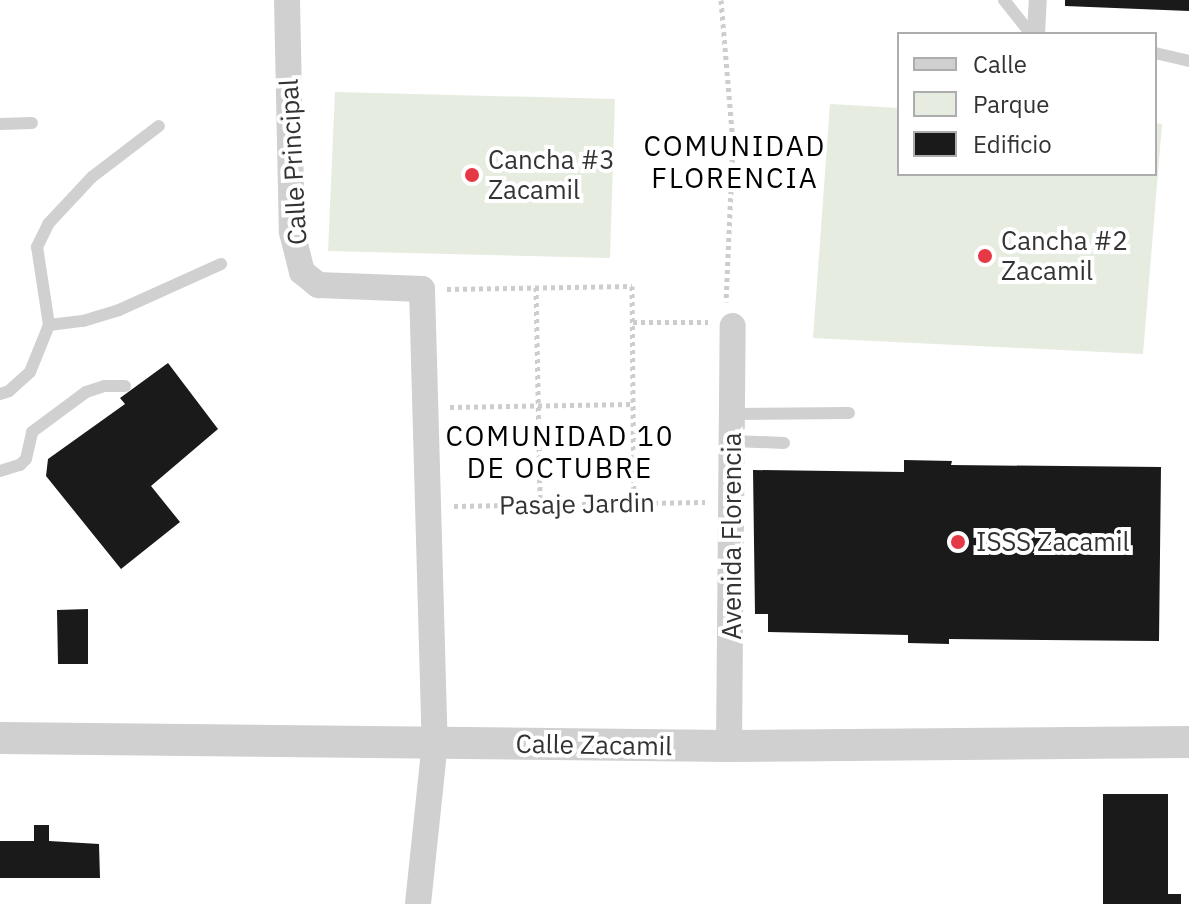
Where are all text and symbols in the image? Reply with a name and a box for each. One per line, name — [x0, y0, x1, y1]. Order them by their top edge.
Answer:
legend — [897, 32, 1157, 176]
text: Calle — [973, 48, 1027, 80]
street label: Calle Principal — [273, 78, 313, 246]
text: Parque — [973, 88, 1050, 120]
text: Edificio — [973, 128, 1052, 160]
district label: COMUNIDAD FLORENCIA — [644, 129, 826, 195]
place label: Cancha #3 Zacamil — [488, 144, 615, 206]
marker: Cancha #3 Zacamil — [463, 166, 481, 184]
place label: Cancha #2 Zacamil — [1001, 225, 1128, 286]
marker: Cancha #2 Zacamil — [976, 247, 994, 265]
district label: COMUNIDAD 10 DE OCTUBRE — [446, 419, 674, 485]
street label: Avenida Florencia — [716, 432, 748, 640]
street label: Pasaje Jardin — [499, 487, 655, 521]
place label: ISSS Zacamil — [976, 526, 1130, 558]
marker: ISSS Zacamil — [947, 531, 969, 553]
street label: Calle Zacamil — [515, 728, 673, 762]

